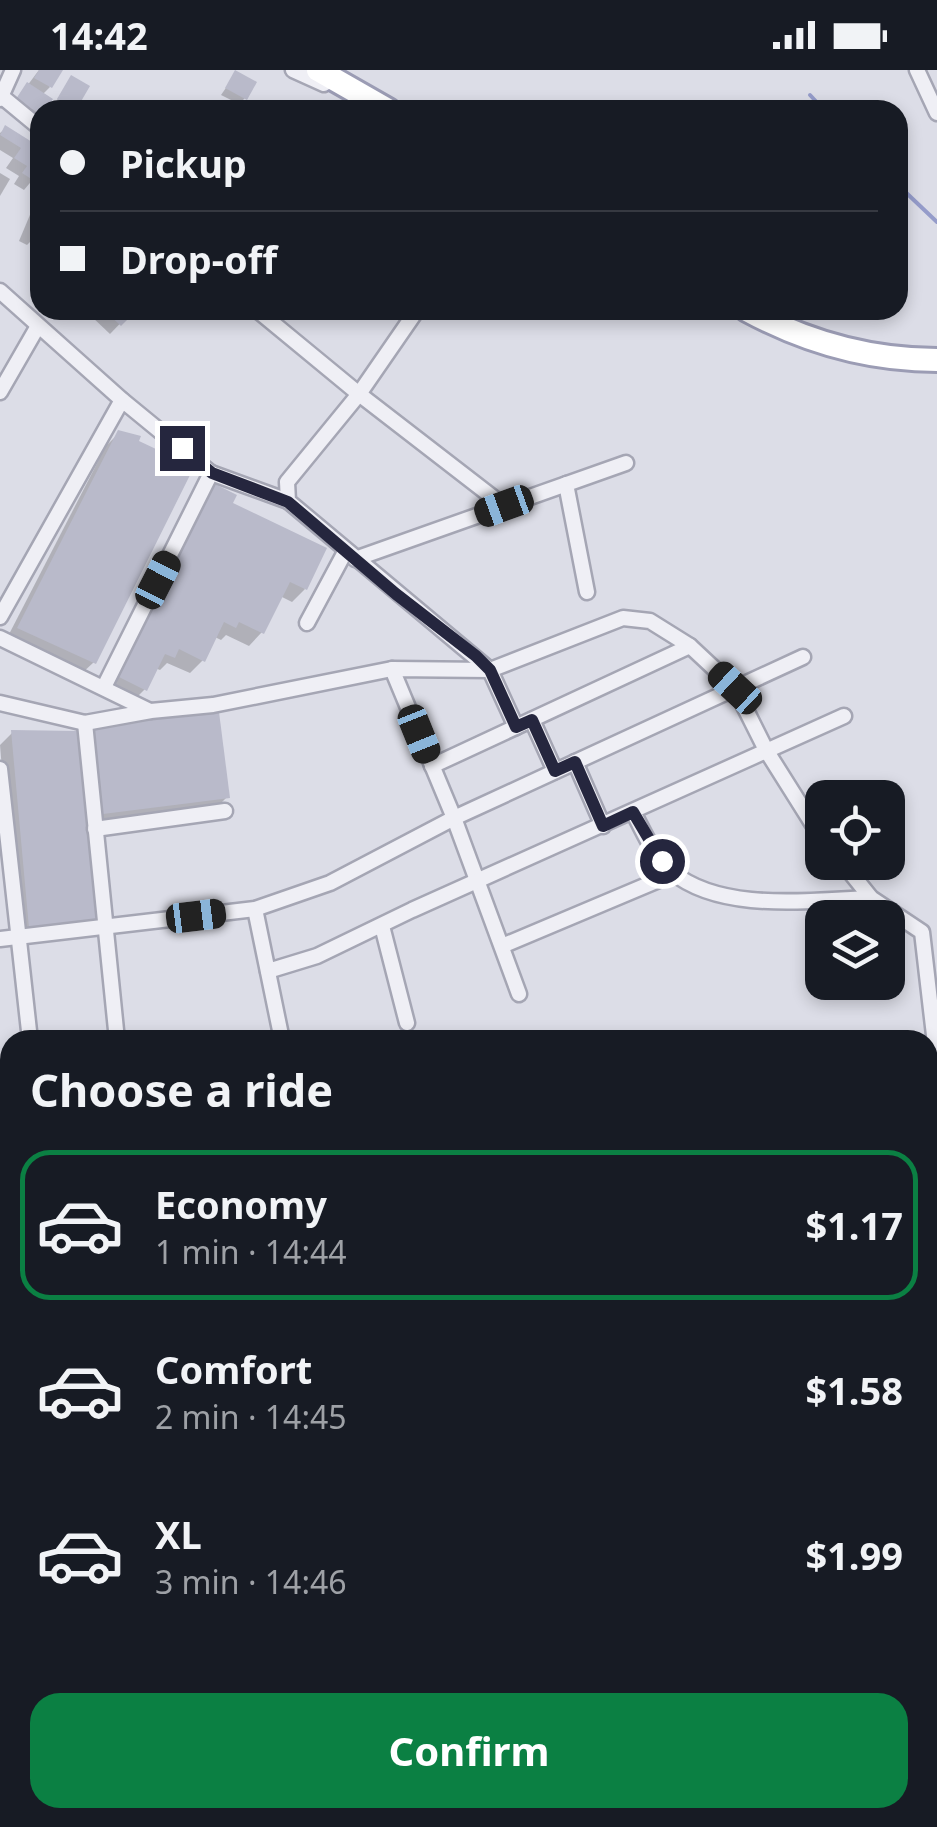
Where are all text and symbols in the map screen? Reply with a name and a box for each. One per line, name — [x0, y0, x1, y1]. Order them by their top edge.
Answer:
text: 14:42 — [50, 9, 148, 61]
text: Pickup — [120, 137, 247, 189]
text: Drop-off — [120, 233, 277, 285]
route end — [160, 426, 205, 471]
car — [471, 482, 537, 530]
car — [131, 546, 185, 614]
car — [703, 657, 767, 719]
car — [394, 701, 444, 767]
map controls — [805, 780, 905, 1000]
button: locate — [805, 780, 905, 880]
route start — [640, 839, 685, 884]
car — [164, 897, 228, 935]
button: layers — [805, 900, 905, 1000]
text: Choose a ride — [30, 1059, 333, 1120]
text: Economy — [155, 1178, 327, 1230]
icon: car — [35, 1180, 125, 1270]
text: $1.17 — [805, 1199, 903, 1251]
text: 1 min · 14:44 — [155, 1230, 347, 1273]
text: Comfort — [155, 1343, 312, 1395]
icon: car — [35, 1345, 125, 1435]
text: $1.58 — [805, 1364, 903, 1416]
text: 2 min · 14:45 — [155, 1395, 347, 1438]
text: XL — [155, 1508, 202, 1560]
icon: car — [35, 1510, 125, 1600]
text: $1.99 — [805, 1529, 903, 1581]
text: 3 min · 14:46 — [155, 1560, 347, 1603]
button: Confirm — [30, 1693, 908, 1808]

